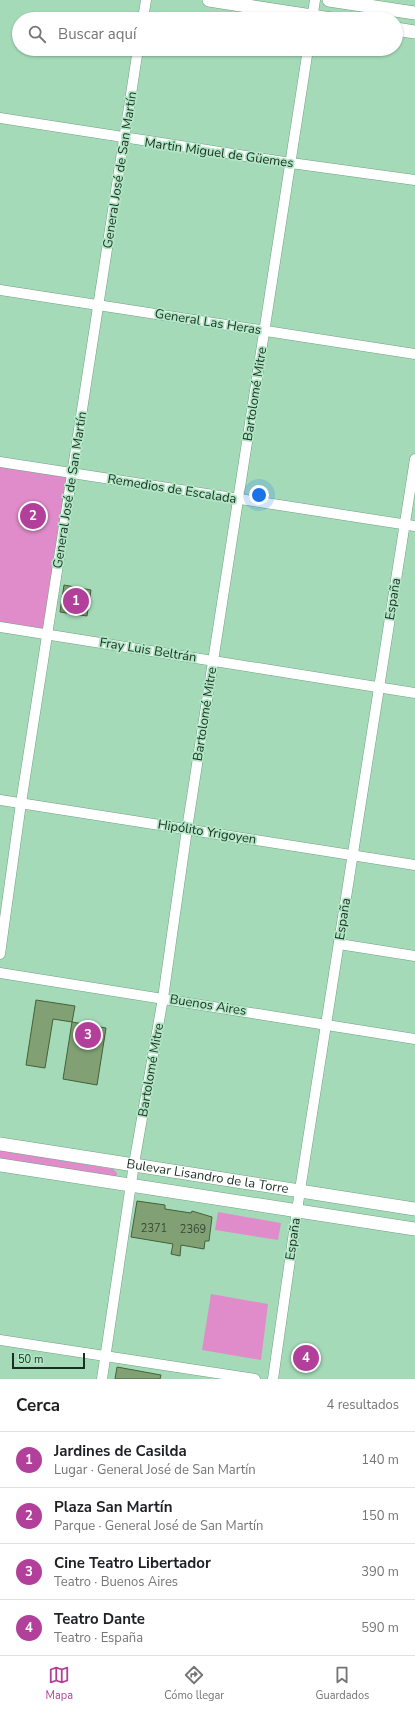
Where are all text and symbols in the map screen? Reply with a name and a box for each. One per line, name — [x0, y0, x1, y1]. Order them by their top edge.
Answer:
search box — [12, 12, 403, 56]
icon: search — [26, 23, 48, 45]
text: Buscar aquí — [58, 24, 136, 44]
street label: General José de San Martín — [99, 90, 141, 250]
street label: Martin Miguel de Güemes — [143, 134, 295, 172]
street label: General Las Heras — [154, 305, 262, 339]
street label: Bartolomé Mitre — [239, 346, 271, 442]
street label: General José de San Martín — [49, 410, 91, 570]
street label: Remedios de Escalada — [106, 470, 238, 508]
your location — [249, 485, 269, 505]
pin: 2 — [20, 501, 46, 531]
street label: España — [381, 577, 405, 621]
pin: 1 — [63, 586, 89, 616]
street label: Fray Luis Beltrán — [98, 633, 198, 667]
street label: Bartolomé Mitre — [189, 666, 221, 762]
street label: Hipólito Yrigoyen — [156, 815, 258, 849]
street label: España — [331, 897, 355, 941]
street label: Buenos Aires — [168, 990, 248, 1020]
pin: 3 — [75, 1020, 101, 1050]
street label: Bartolomé Mitre — [134, 1022, 168, 1118]
street label: Bulevar Lisandro de la Torre — [125, 1155, 290, 1198]
street label: España — [281, 1217, 305, 1261]
house number: 2371 — [141, 1221, 167, 1236]
house number: 2369 — [180, 1222, 206, 1237]
pin: 4 — [293, 1343, 319, 1373]
scale bar — [12, 1351, 85, 1370]
text: 50 m — [18, 1352, 43, 1367]
text: Cerca — [16, 1394, 60, 1417]
text: 4 resultados — [327, 1396, 399, 1414]
text: Jardines de Casilda — [54, 1441, 187, 1461]
text: 1 — [25, 1451, 33, 1469]
text: 140 m — [361, 1451, 399, 1469]
text: Lugar · General José de San Martín — [54, 1461, 256, 1479]
text: Plaza San Martín — [54, 1497, 172, 1517]
text: 2 — [25, 1507, 33, 1525]
text: 150 m — [361, 1507, 399, 1525]
text: Parque · General José de San Martín — [54, 1517, 263, 1535]
text: Cine Teatro Libertador — [54, 1553, 211, 1573]
text: 3 — [25, 1563, 33, 1581]
text: 390 m — [361, 1563, 399, 1581]
text: Teatro · Buenos Aires — [54, 1573, 178, 1591]
text: Teatro Dante — [54, 1609, 145, 1629]
text: 4 — [25, 1619, 33, 1637]
text: 590 m — [361, 1619, 399, 1637]
text: Teatro · España — [54, 1629, 143, 1647]
tab: Mapa — [46, 1664, 73, 1703]
tab: Cómo llegar — [164, 1664, 224, 1703]
tab: Guardados — [315, 1664, 369, 1703]

